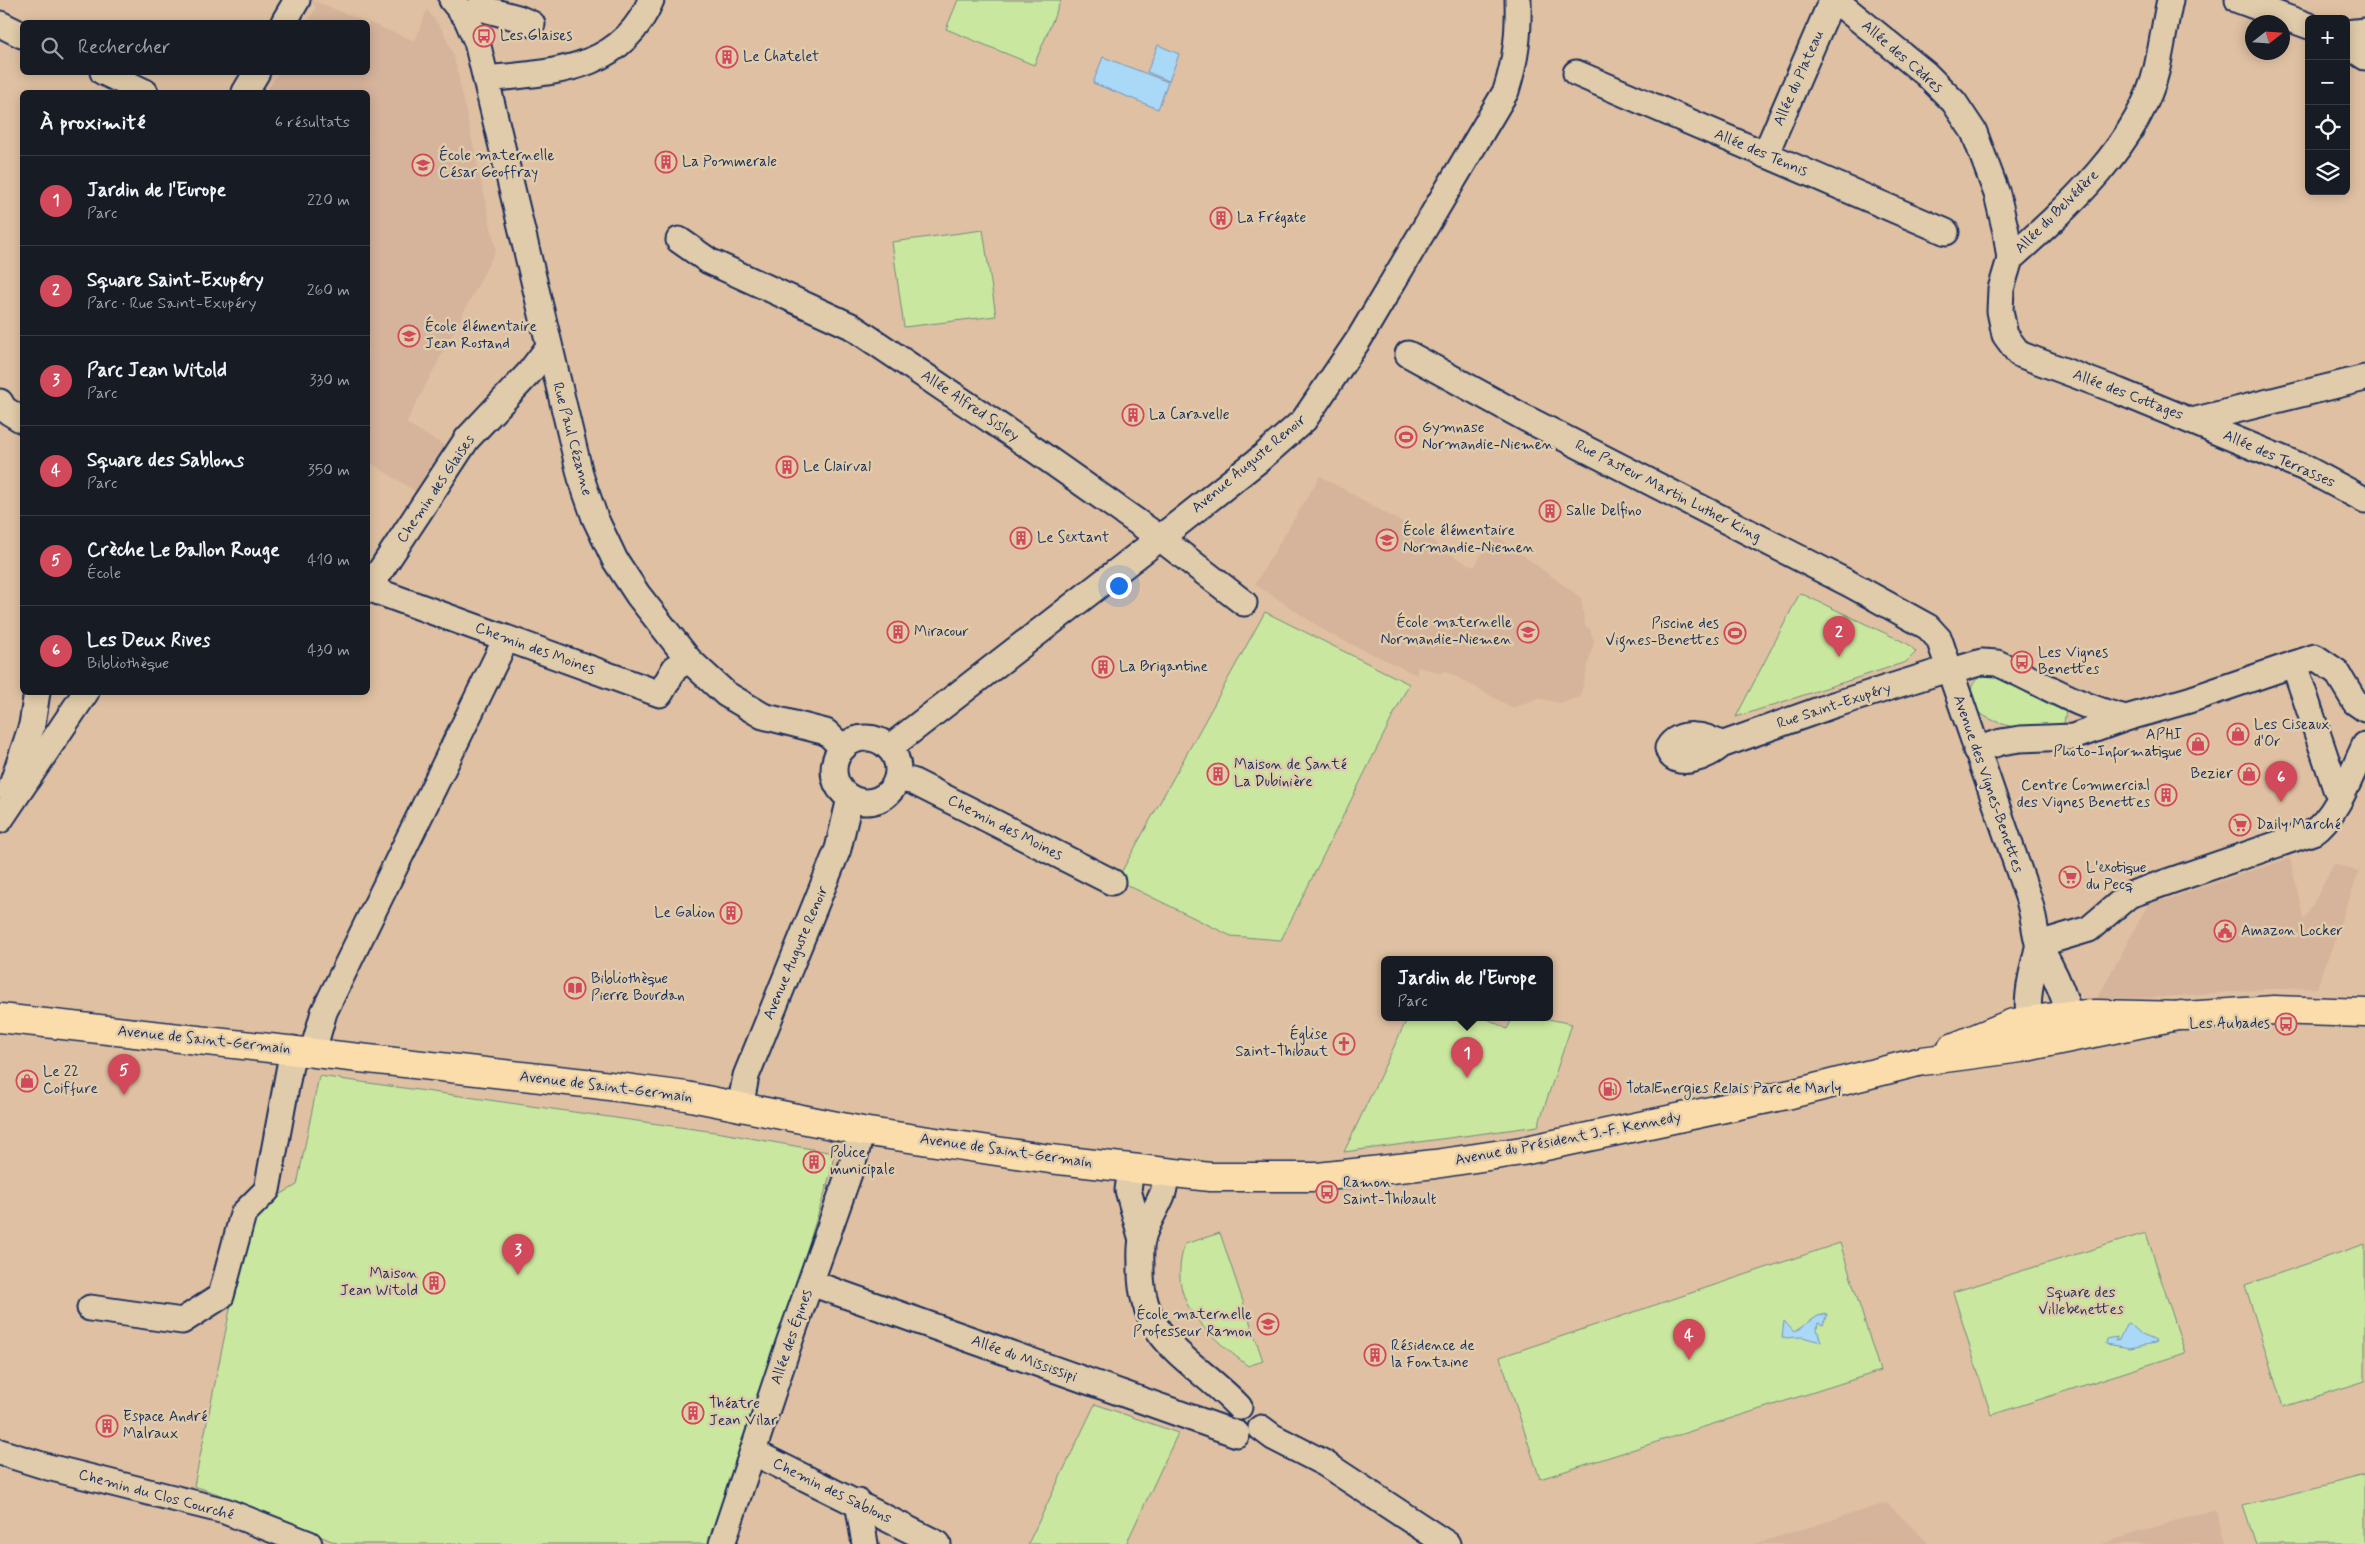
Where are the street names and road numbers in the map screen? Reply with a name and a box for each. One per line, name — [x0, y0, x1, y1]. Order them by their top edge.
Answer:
street label: Allée des Cèdres — [1857, 16, 1947, 98]
street label: Allée du Plateau — [1769, 27, 1829, 129]
street label: Allée des Tennis — [1711, 124, 1811, 182]
street label: Allée du Belvédère — [2011, 166, 2103, 258]
street label: Allée des Cottages — [2070, 365, 2186, 425]
street label: Allée Alfred Sisley — [917, 366, 1023, 447]
street label: Rue Paul Cézanne — [547, 380, 597, 498]
street label: Avenue Auguste Renoir — [1188, 410, 1310, 518]
street label: Allée des Terrasses — [2220, 425, 2338, 493]
street label: Chemin des Glaises — [392, 431, 480, 547]
street label: Rue Pasteur Martin Luther King — [1571, 435, 1765, 547]
street label: Chemin des Moines — [472, 618, 598, 680]
street label: Rue Saint-Exupéry — [1774, 678, 1894, 734]
street label: Avenue des Vignes-Benettes — [1948, 692, 2028, 876]
street label: Chemin des Moines — [944, 790, 1066, 866]
street label: Avenue Auguste Renoir — [759, 883, 833, 1023]
street label: Avenue de Saint-Germain — [117, 1021, 291, 1059]
street label: Avenue de Saint-Germain — [519, 1066, 693, 1108]
street label: Avenue du Président J.-F. Kennedy — [1453, 1107, 1683, 1171]
street label: Avenue de Saint-Germain — [919, 1129, 1093, 1173]
street label: Allée des Épines — [765, 1286, 818, 1387]
street label: Allée du Mississipi — [969, 1331, 1079, 1387]
street label: Chemin des Sablons — [769, 1453, 895, 1529]
street label: Chemin du Clos Courché — [76, 1465, 236, 1525]

